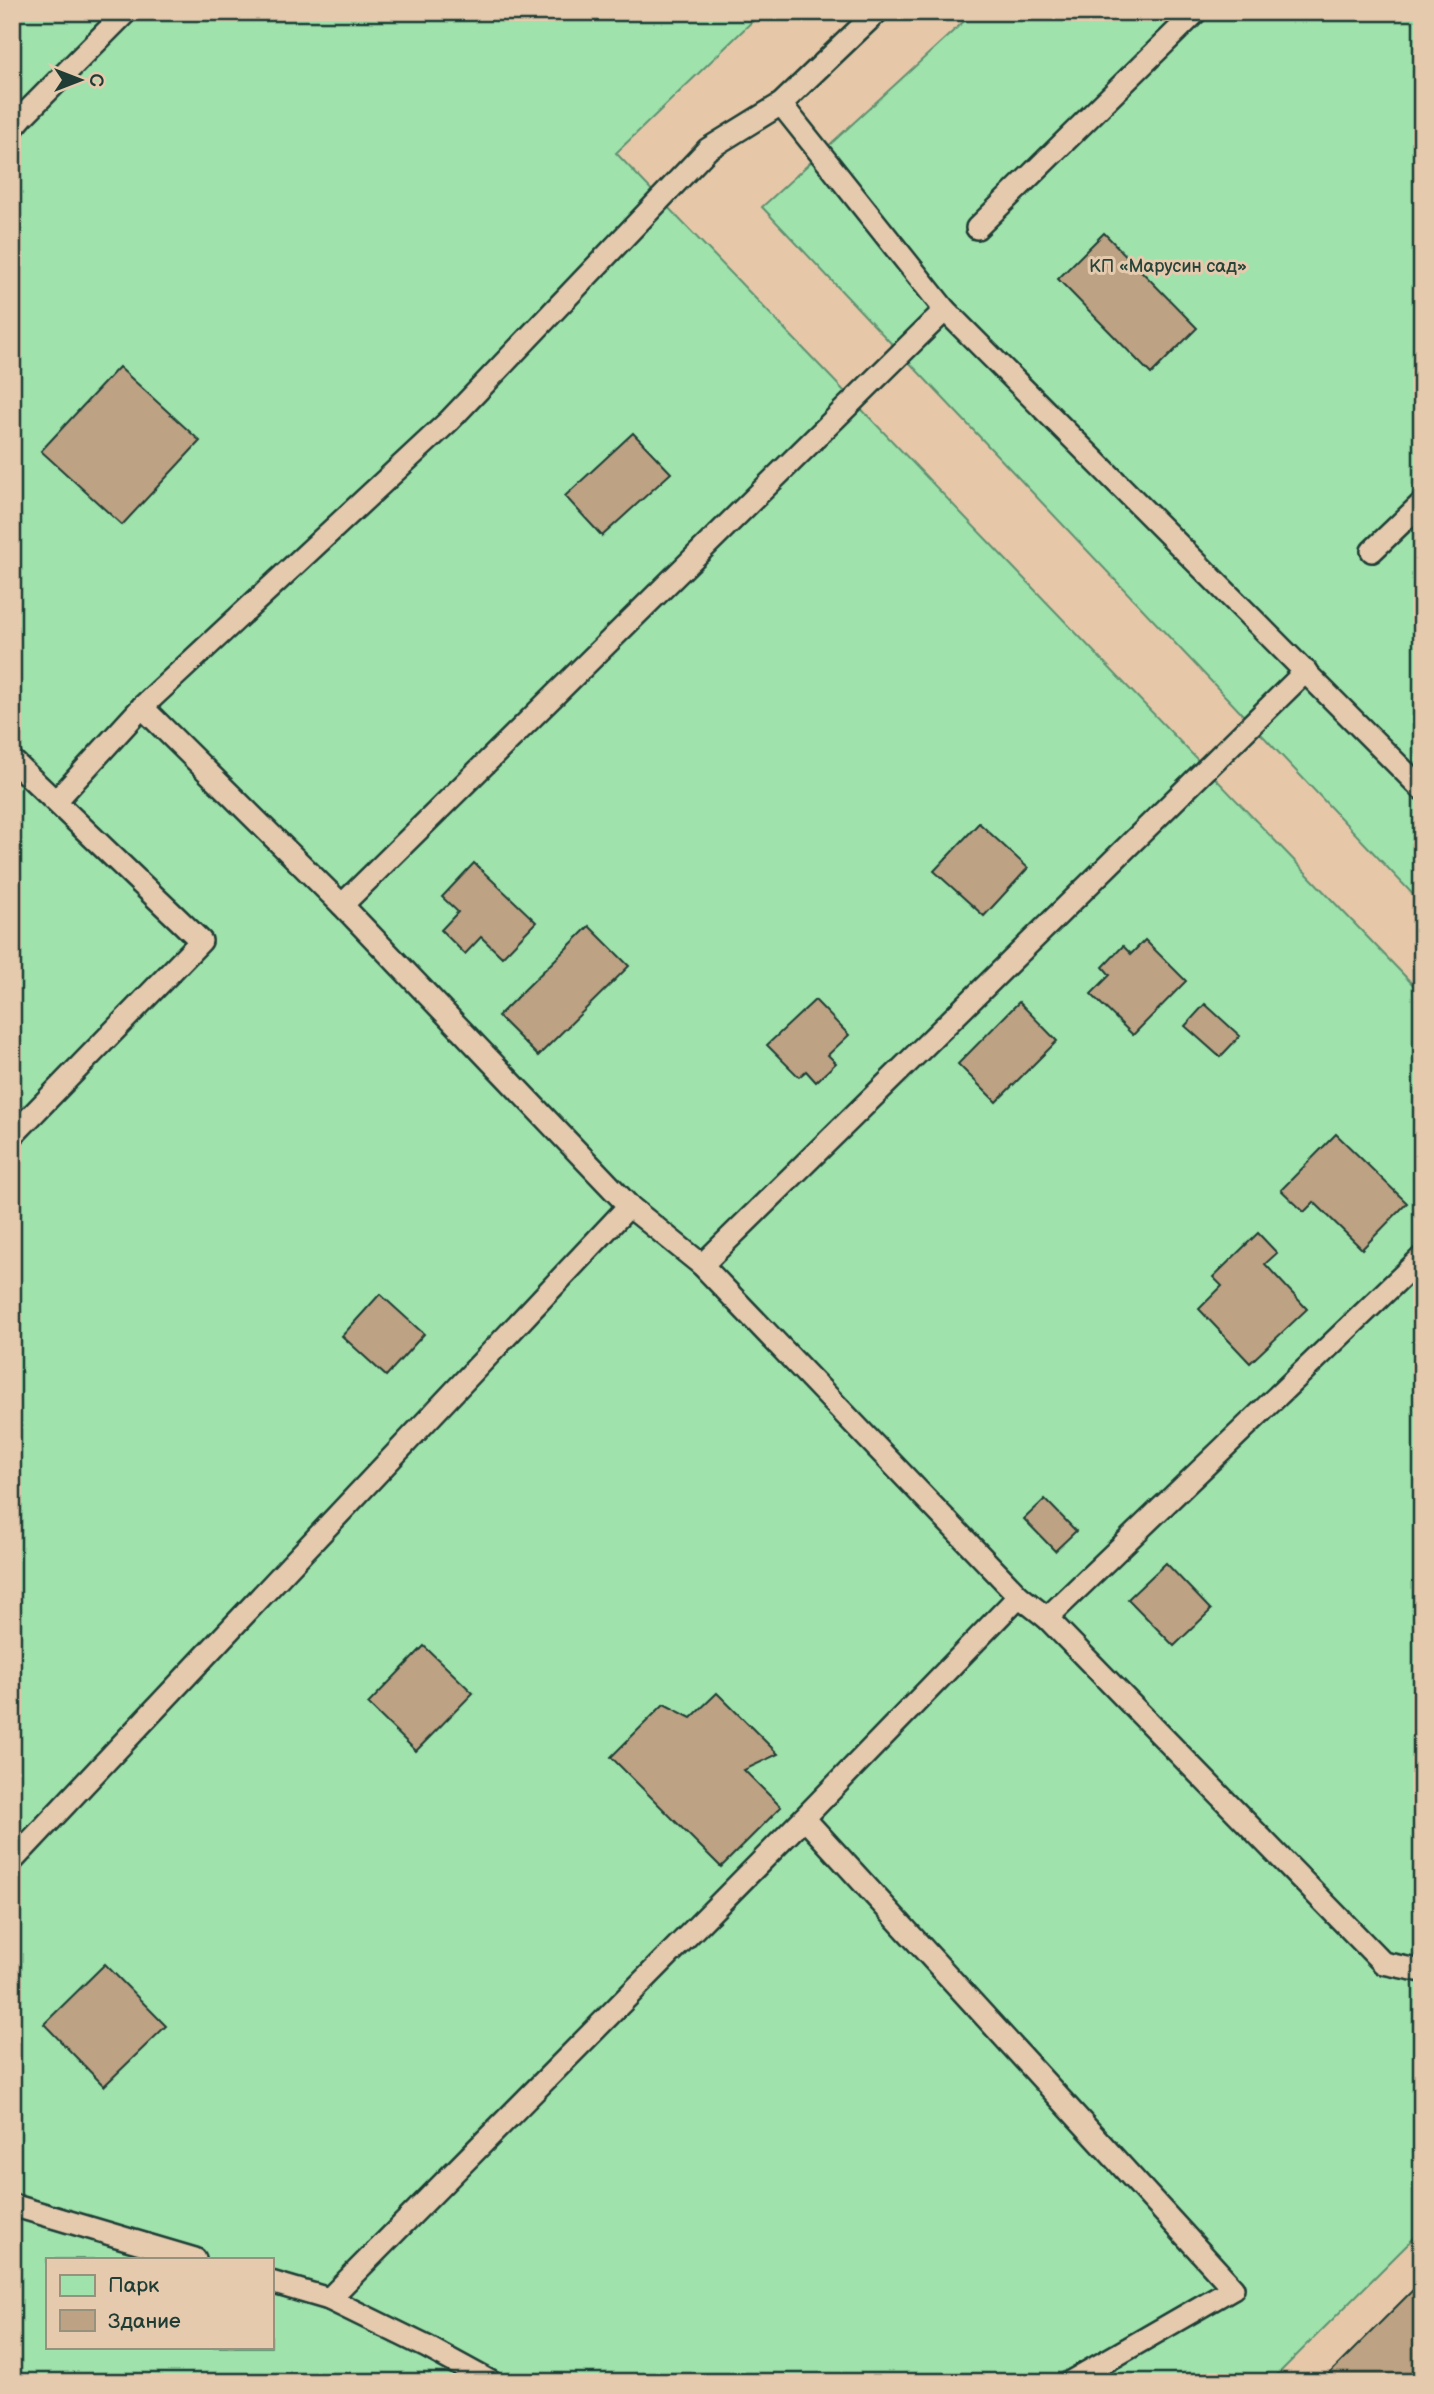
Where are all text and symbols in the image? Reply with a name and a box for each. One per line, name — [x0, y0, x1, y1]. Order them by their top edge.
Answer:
north arrow — [46, 46, 116, 116]
text: С — [84, 73, 107, 87]
park label: КП «Марусин сад» — [1089, 256, 1247, 277]
legend — [46, 2258, 273, 2348]
text: Парк — [108, 2273, 159, 2298]
text: Здание — [108, 2309, 181, 2334]

